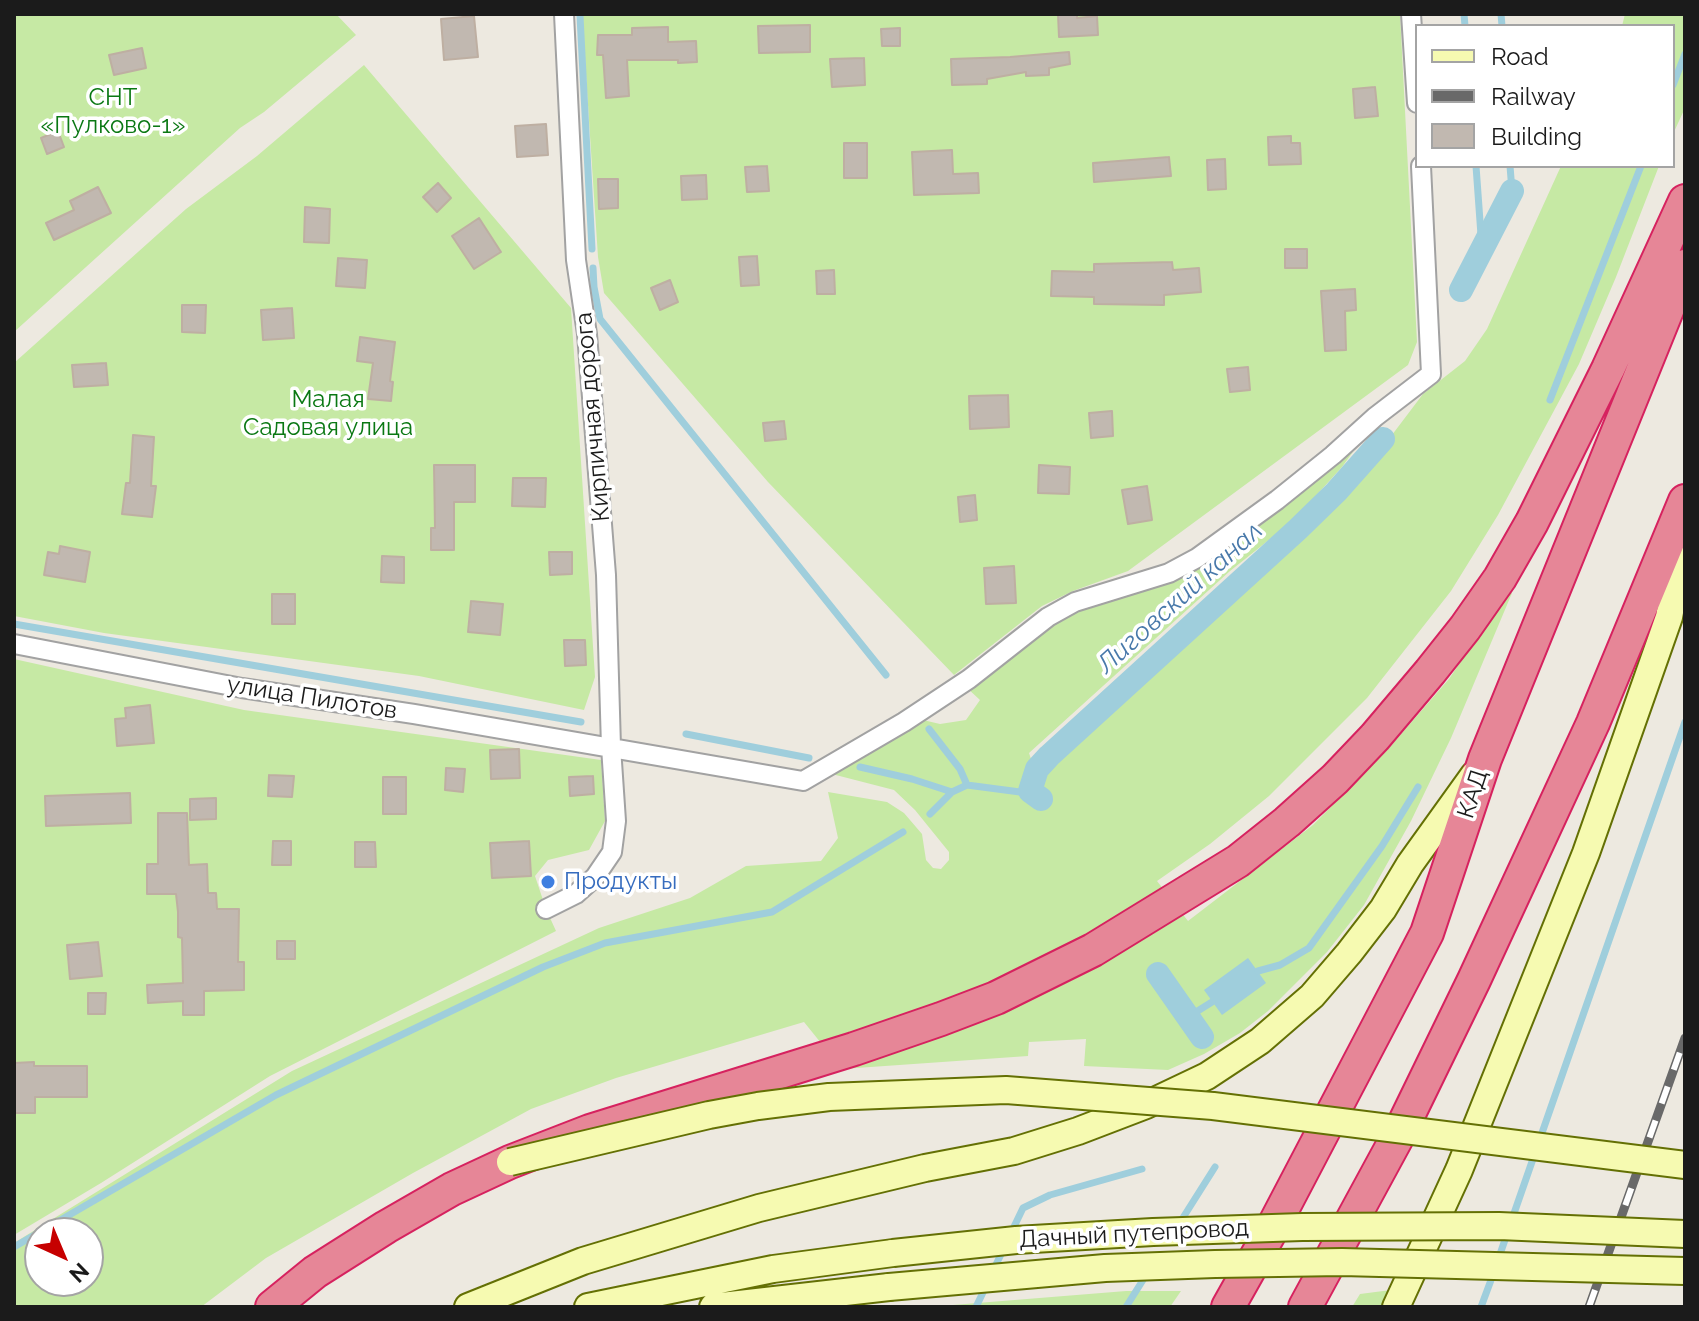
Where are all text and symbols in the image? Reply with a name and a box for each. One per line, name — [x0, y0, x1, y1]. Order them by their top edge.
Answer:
legend — [1415, 24, 1675, 168]
text: Road — [1491, 42, 1549, 71]
text: Railway — [1491, 82, 1576, 111]
park label: СНТ «Пулково-1» — [41, 84, 185, 140]
text: Building — [1491, 122, 1582, 151]
street label: Кирпичная дорога — [569, 311, 617, 523]
park label: Малая Садовая улица — [243, 386, 413, 442]
water label: Лиговский канал — [1091, 515, 1269, 681]
street label: улица Пилотов — [225, 670, 399, 726]
street label: КАД — [1452, 766, 1494, 822]
place label: Продукты — [564, 868, 677, 896]
marker: Продукты — [539, 873, 557, 891]
street label: Дачный путепровод — [1018, 1214, 1250, 1254]
north arrow — [24, 1217, 104, 1297]
text: N — [64, 1258, 94, 1288]

